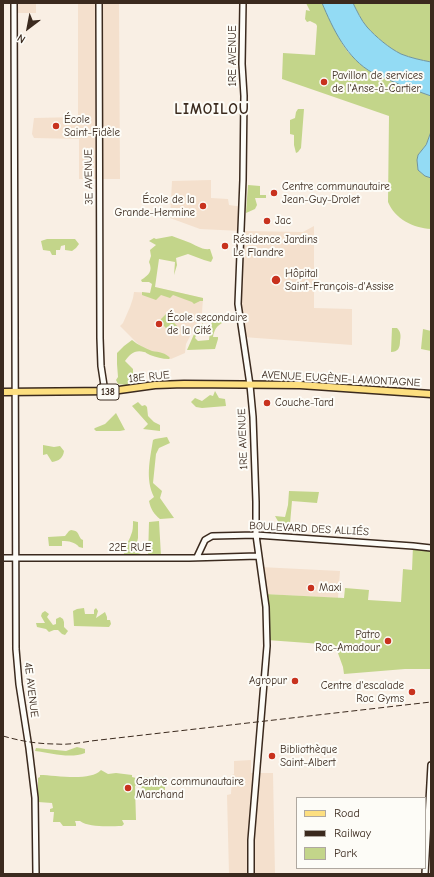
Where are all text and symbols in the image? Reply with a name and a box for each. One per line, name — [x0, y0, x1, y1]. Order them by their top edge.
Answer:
north arrow — [8, 8, 48, 48]
street label: 1RE AVENUE — [226, 25, 240, 87]
text: N — [15, 31, 28, 46]
place label: Pavillon de services de l'Anse-à-Cartier — [332, 69, 423, 95]
marker: Pavillon de services de l'Anse-à-Cartier — [319, 77, 329, 87]
district label: LIMOILOU — [174, 101, 250, 119]
place label: École Saint-Fidèle — [64, 113, 120, 139]
marker: École Saint-Fidèle — [51, 121, 61, 131]
street label: 3E AVENUE — [82, 149, 96, 205]
place label: Centre communautaire Jean-Guy-Drolet — [282, 180, 390, 206]
marker: Centre communautaire Jean-Guy-Drolet — [269, 188, 279, 198]
place label: École de la Grande-Hermine — [114, 193, 195, 219]
marker: École de la Grande-Hermine — [198, 201, 208, 211]
place label: Jac — [275, 214, 291, 228]
marker: Jac — [262, 216, 272, 226]
place label: Résidence Jardins Le Flandre — [233, 233, 318, 259]
marker: Résidence Jardins Le Flandre — [220, 241, 230, 251]
place label: Hôpital Saint-François-d'Assise — [285, 267, 394, 293]
marker: Hôpital Saint-François-d'Assise — [270, 274, 282, 286]
place label: École secondaire de la Cité — [167, 311, 247, 337]
marker: École secondaire de la Cité — [154, 319, 164, 329]
street label: 18E RUE — [128, 368, 170, 386]
street label: AVENUE EUGÈNE-LAMONTAGNE — [261, 368, 421, 390]
road number: 138 — [97, 384, 119, 400]
place label: Couche-Tard — [275, 396, 334, 410]
marker: Couche-Tard — [262, 398, 272, 408]
street label: 1RE AVENUE — [235, 408, 251, 470]
street label: BOULEVARD DES ALLIÉS — [249, 519, 369, 539]
street label: 22E RUE — [109, 541, 151, 555]
place label: Maxi — [319, 581, 342, 595]
marker: Maxi — [306, 583, 316, 593]
place label: Patro Roc-Amadour — [315, 628, 380, 654]
marker: Patro Roc-Amadour — [383, 636, 393, 646]
street label: 4E AVENUE — [21, 662, 41, 718]
place label: Agropur — [249, 674, 287, 688]
marker: Agropur — [290, 676, 300, 686]
place label: Centre d'escalade Roc Gyms — [321, 679, 404, 705]
marker: Centre d'escalade Roc Gyms — [407, 687, 417, 697]
place label: Bibliothèque Saint-Albert — [280, 743, 337, 769]
marker: Bibliothèque Saint-Albert — [267, 751, 277, 761]
place label: Centre communautaire Marchand — [136, 775, 244, 801]
marker: Centre communautaire Marchand — [123, 783, 133, 793]
legend — [296, 797, 426, 869]
text: Road — [334, 806, 360, 820]
text: Railway — [334, 826, 371, 840]
text: Park — [334, 846, 357, 860]

